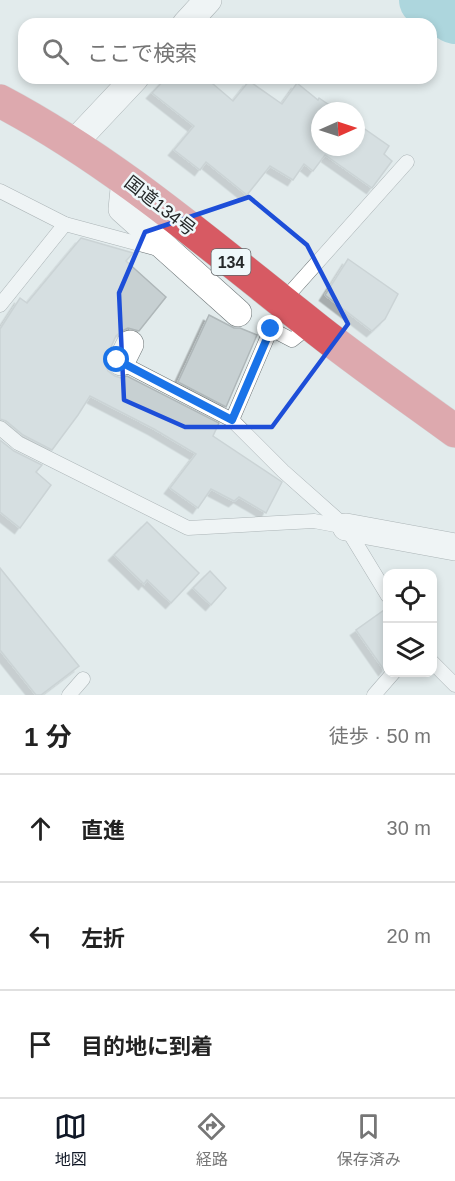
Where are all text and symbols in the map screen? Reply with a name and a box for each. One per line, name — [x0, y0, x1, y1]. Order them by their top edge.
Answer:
search box — [18, 18, 437, 84]
icon: search — [39, 35, 72, 68]
text: ここで検索 — [87, 41, 197, 66]
north arrow — [311, 102, 365, 156]
street label: 国道134号 — [121, 172, 199, 240]
road number: 134 — [212, 249, 250, 275]
route end — [257, 315, 283, 341]
route start — [103, 346, 129, 372]
map controls — [383, 569, 437, 677]
button: locate — [383, 569, 437, 623]
button: layers — [383, 623, 437, 677]
text: 1 分 — [24, 722, 72, 752]
text: 徒歩 · 50 m — [329, 725, 431, 747]
icon: ahead — [24, 812, 57, 845]
text: 30 m — [387, 817, 431, 839]
text: 直進 — [81, 818, 125, 843]
icon: left — [24, 920, 57, 953]
text: 20 m — [387, 925, 431, 947]
text: 左折 — [81, 926, 125, 951]
icon: arrive — [24, 1028, 57, 1061]
text: 目的地に到着 — [81, 1034, 213, 1059]
tab: 地図 — [54, 1110, 87, 1170]
tab: 経路 — [195, 1110, 228, 1170]
tab: 保存済み — [337, 1110, 401, 1170]

